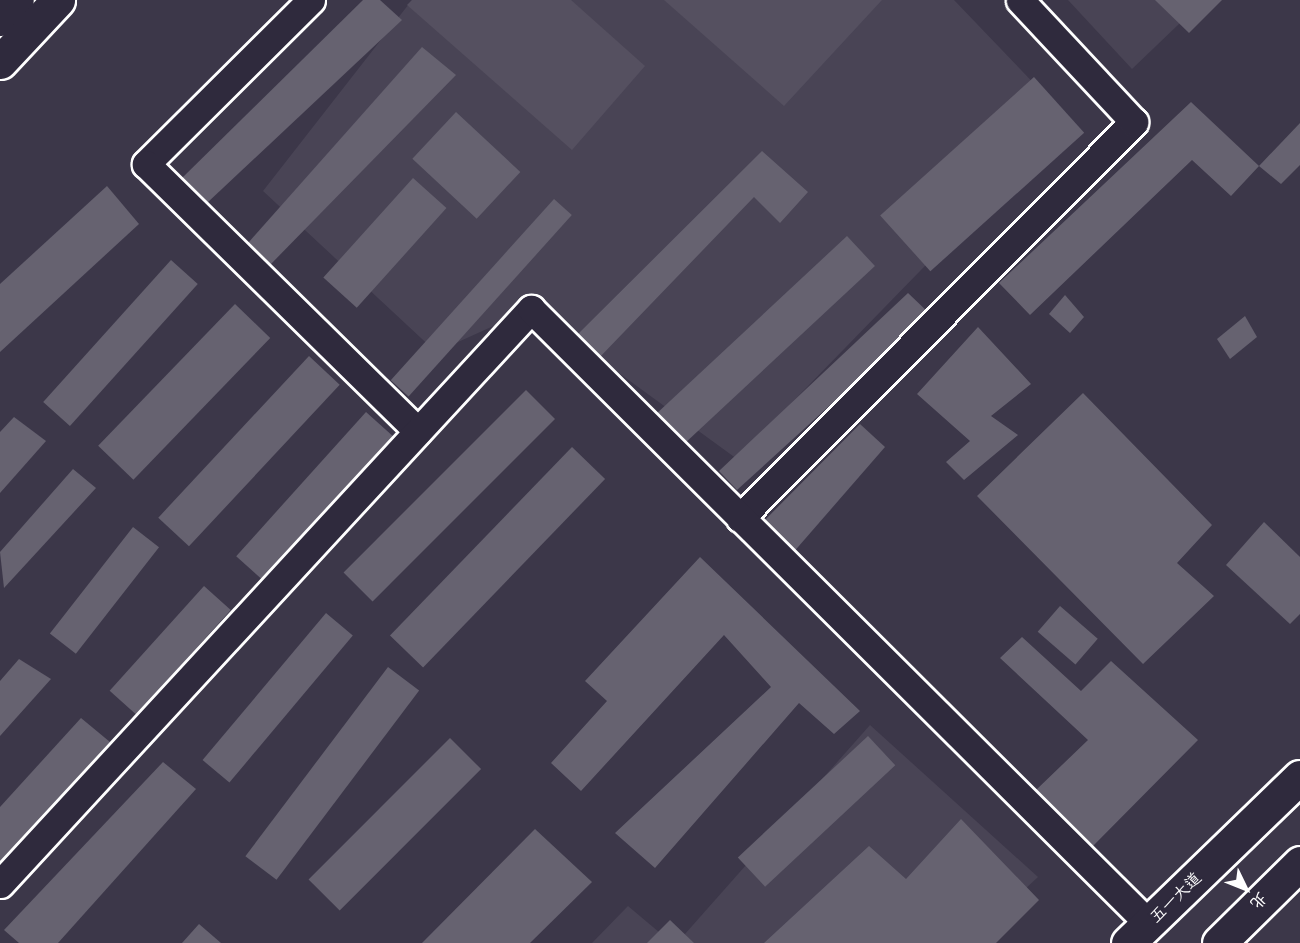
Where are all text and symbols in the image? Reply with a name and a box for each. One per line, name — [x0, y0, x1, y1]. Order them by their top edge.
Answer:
north arrow — [1216, 859, 1276, 919]
street label: 五一大道 — [1145, 868, 1205, 926]
text: 北 — [1246, 889, 1273, 915]

